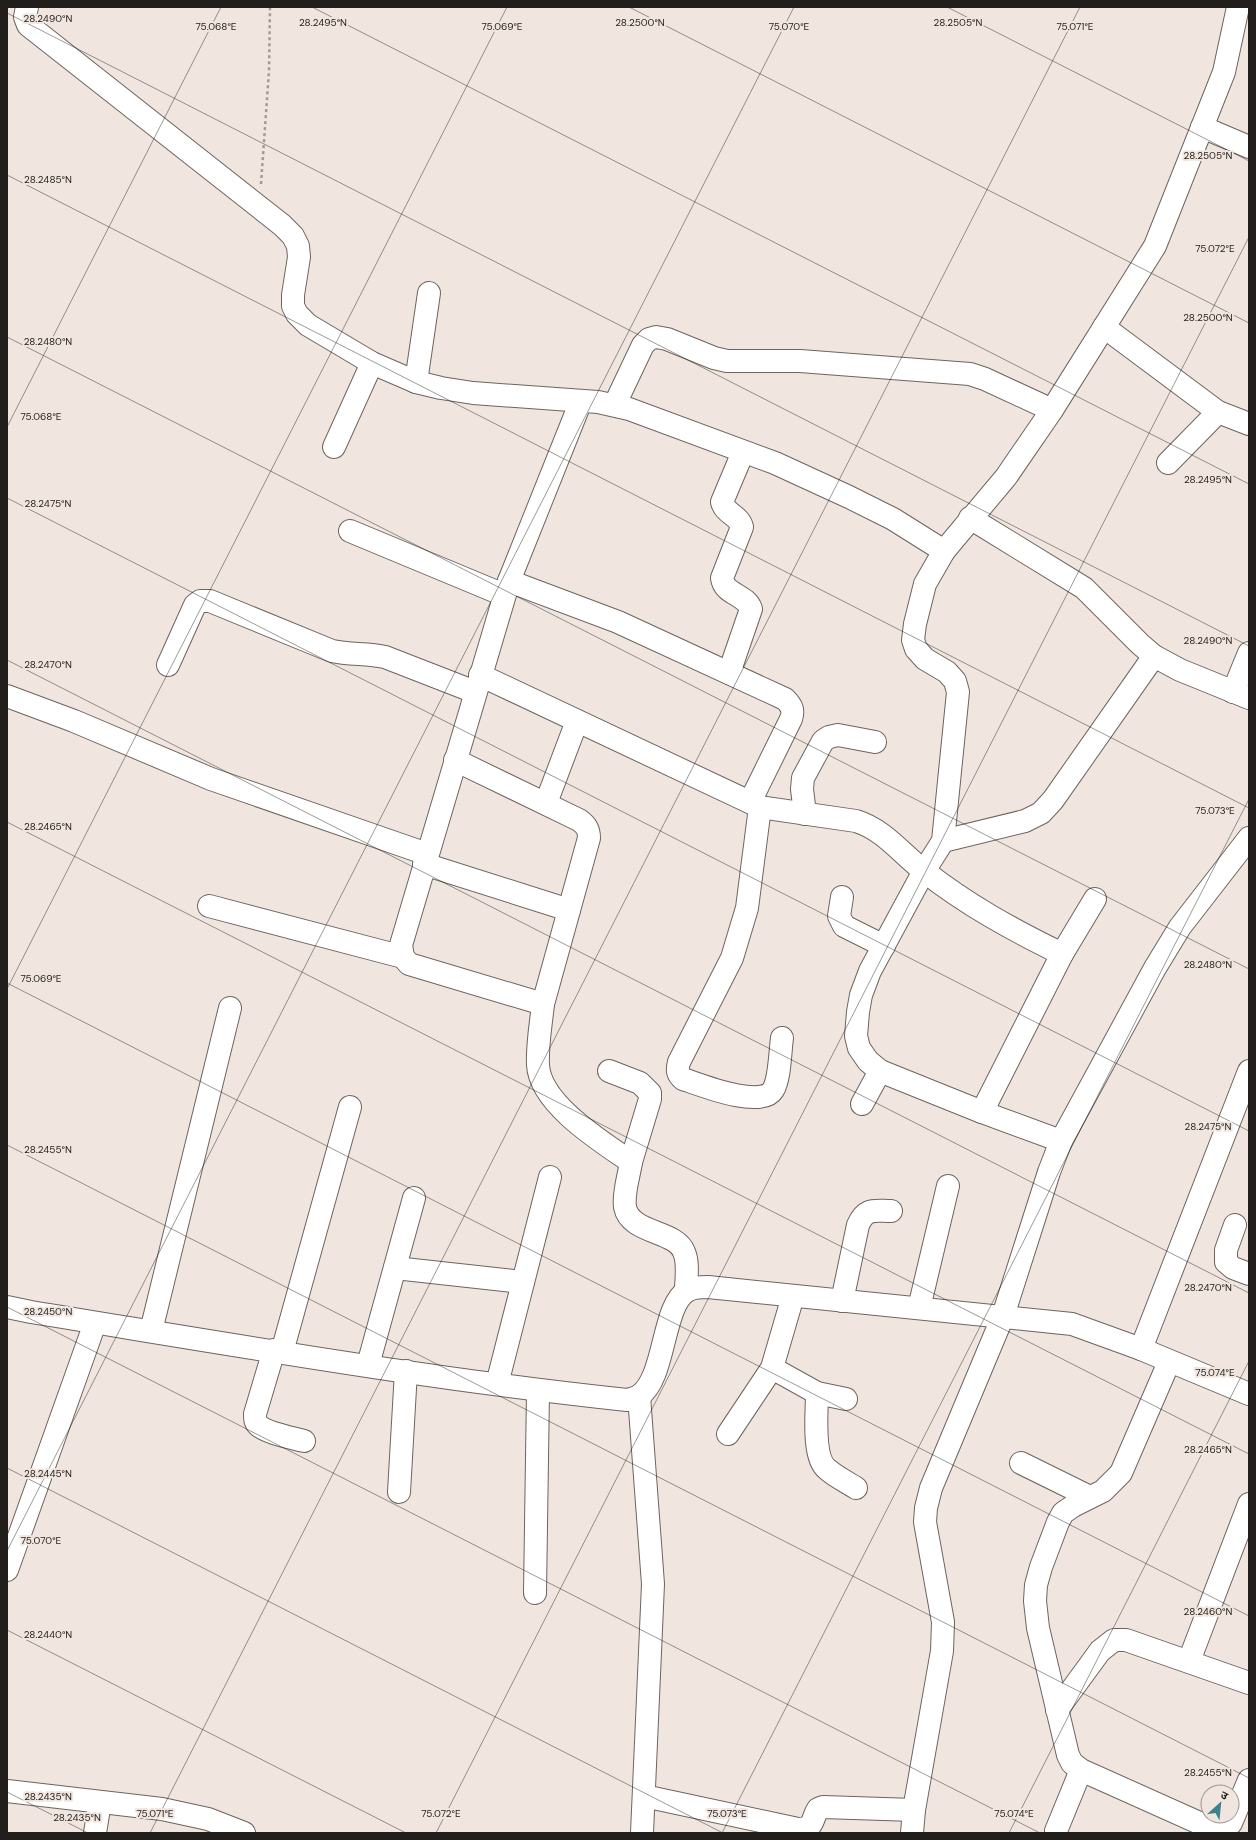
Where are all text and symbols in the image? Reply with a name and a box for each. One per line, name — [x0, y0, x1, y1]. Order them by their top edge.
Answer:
text: 28.2490°N — [24, 12, 72, 25]
text: 28.2495°N — [299, 16, 347, 29]
text: 28.2500°N — [615, 16, 665, 29]
text: 28.2505°N — [934, 16, 982, 29]
text: 75.068°E — [195, 20, 237, 33]
text: 75.069°E — [481, 20, 523, 33]
text: 75.070°E — [769, 20, 810, 33]
text: 75.071°E — [1056, 20, 1094, 33]
text: 28.2505°N — [1184, 149, 1232, 162]
text: 28.2485°N — [24, 173, 72, 186]
text: 75.072°E — [1195, 242, 1235, 255]
text: 28.2500°N — [1183, 311, 1233, 324]
text: 28.2480°N — [24, 335, 72, 348]
text: 75.068°E — [20, 410, 62, 423]
text: 28.2495°N — [1184, 473, 1232, 486]
text: 28.2475°N — [25, 497, 71, 510]
text: 28.2490°N — [1184, 634, 1232, 647]
text: 28.2470°N — [24, 658, 72, 671]
text: 75.073°E — [1195, 804, 1235, 817]
text: 28.2465°N — [24, 820, 72, 833]
text: 28.2480°N — [1184, 958, 1232, 971]
text: 75.069°E — [20, 972, 62, 985]
text: 28.2475°N — [1185, 1120, 1231, 1133]
text: 28.2455°N — [24, 1143, 72, 1156]
text: 28.2470°N — [1184, 1281, 1232, 1294]
text: 28.2450°N — [24, 1305, 72, 1318]
text: 75.074°E — [1195, 1366, 1235, 1379]
text: 28.2465°N — [1184, 1443, 1232, 1456]
text: 28.2445°N — [24, 1467, 72, 1480]
text: 75.070°E — [21, 1534, 62, 1547]
text: 28.2460°N — [1184, 1605, 1232, 1618]
text: 28.2440°N — [24, 1628, 72, 1641]
text: 28.2455°N — [1184, 1766, 1232, 1779]
north arrow — [1200, 1784, 1240, 1824]
text: उ — [1218, 1787, 1231, 1803]
text: 28.2435°N — [24, 1790, 72, 1803]
text: 75.071°E — [136, 1807, 174, 1820]
text: 75.072°E — [421, 1807, 461, 1820]
text: 75.073°E — [707, 1807, 747, 1820]
text: 75.074°E — [994, 1807, 1034, 1820]
text: 28.2435°N — [53, 1811, 101, 1824]

